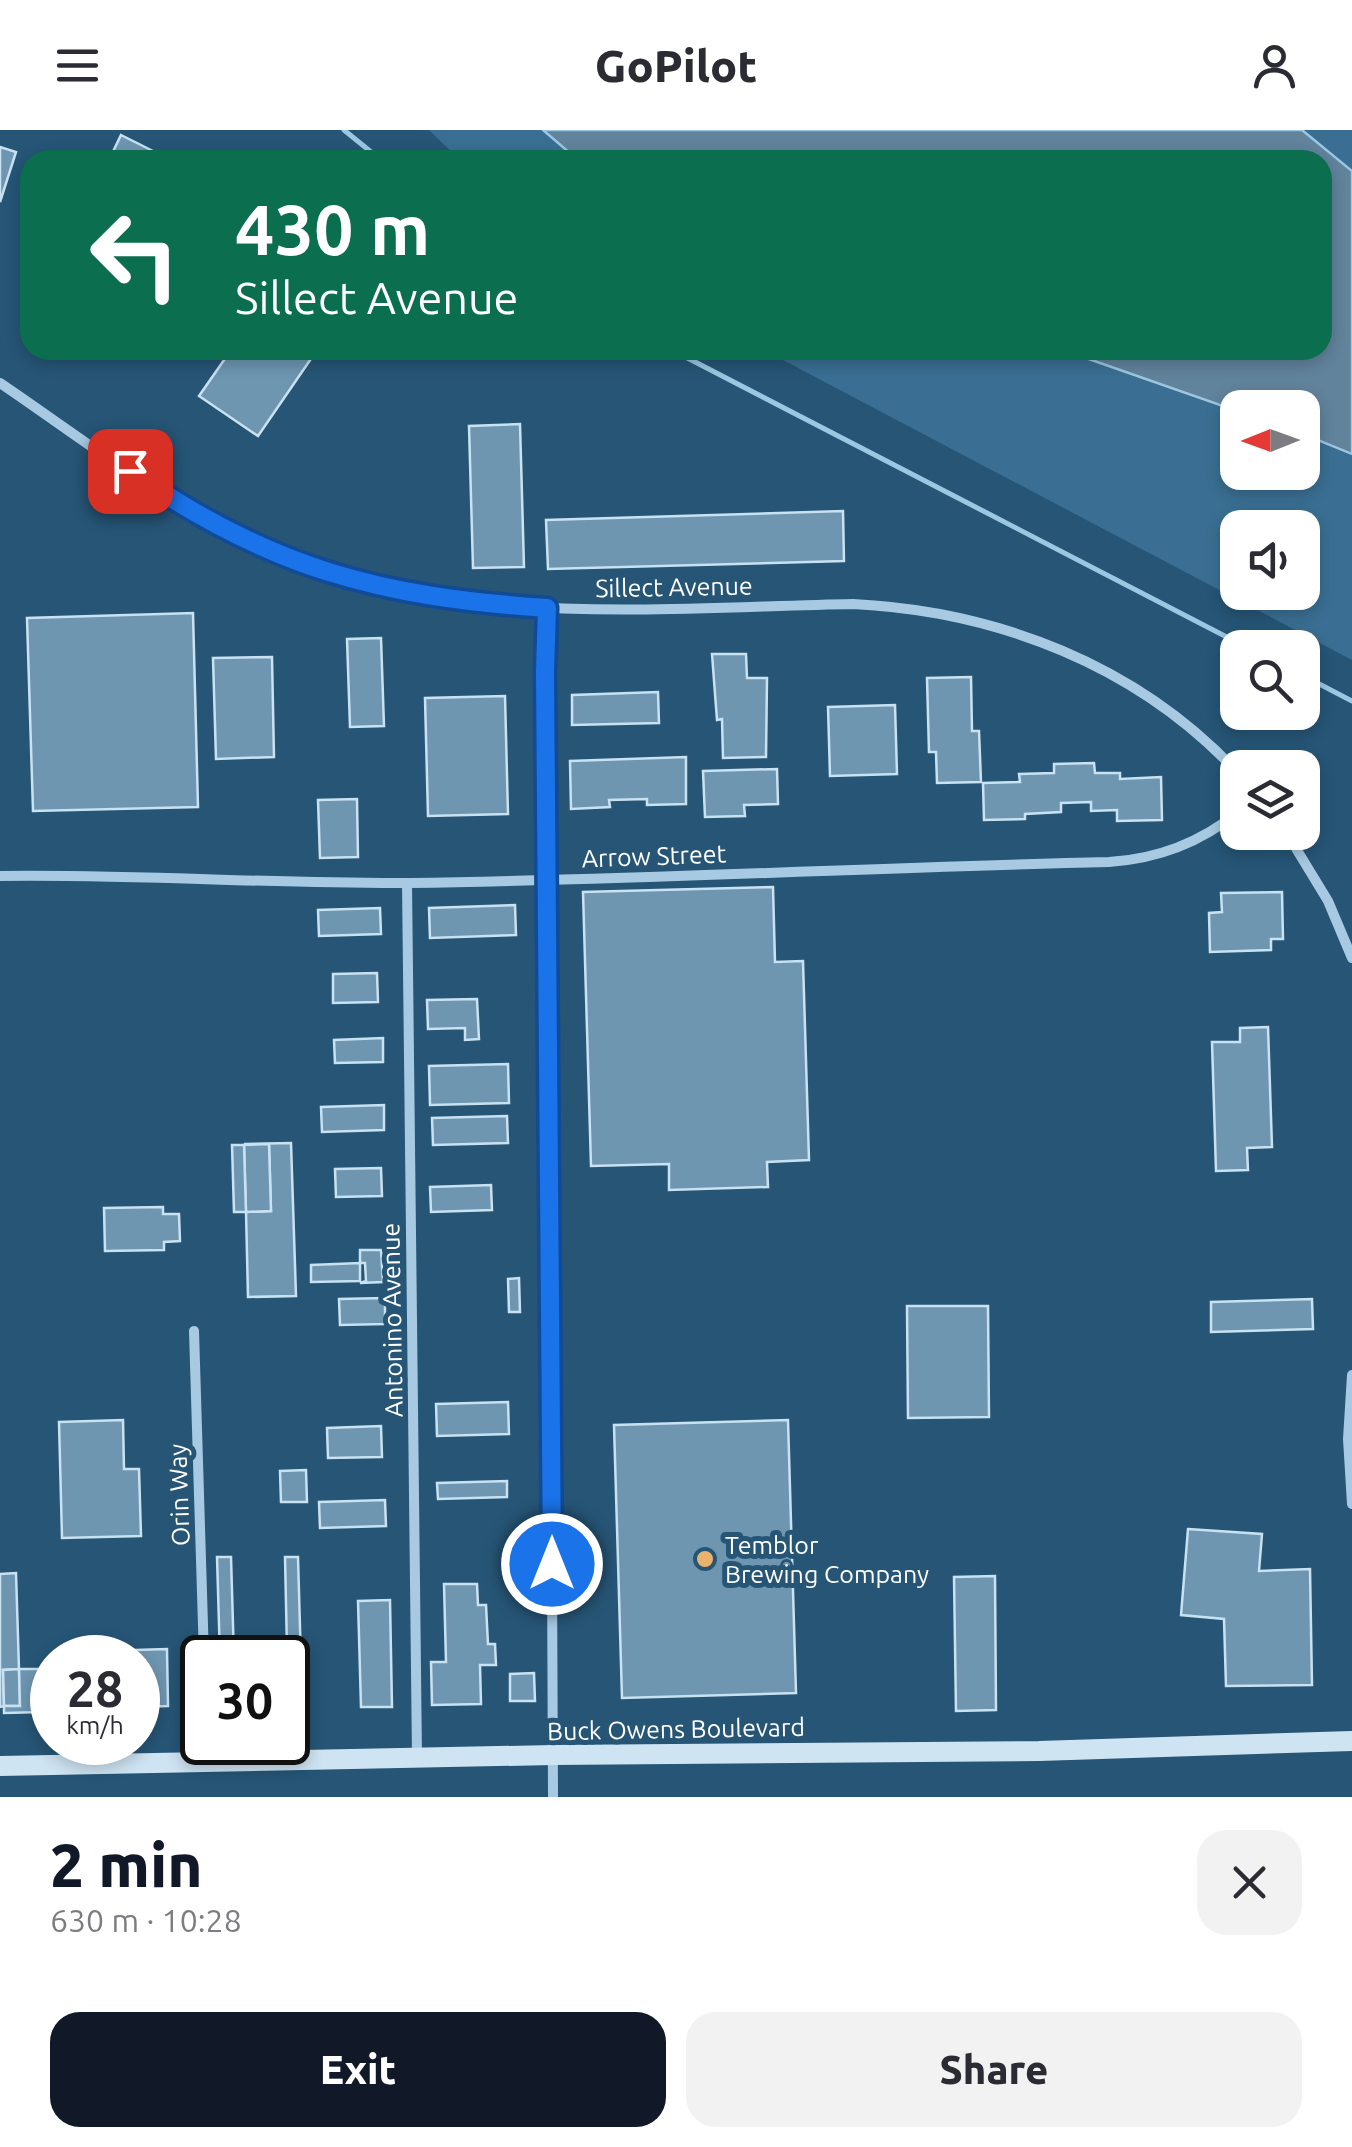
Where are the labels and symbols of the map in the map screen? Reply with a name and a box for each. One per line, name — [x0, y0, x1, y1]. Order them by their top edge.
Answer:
north arrow — [1220, 390, 1320, 490]
pin — [88, 429, 173, 514]
street label: Sillect Avenue — [595, 572, 753, 602]
street label: Arrow Street — [581, 839, 727, 873]
street label: Antonino Avenue — [376, 1223, 408, 1417]
street label: Orin Way — [163, 1443, 195, 1547]
position arrow — [500, 1512, 604, 1616]
place label: Temblor Brewing Company — [725, 1531, 929, 1588]
marker: Temblor Brewing Company — [694, 1548, 716, 1570]
speed limit sign: 30 — [180, 1635, 310, 1765]
street label: Buck Owens Boulevard — [547, 1713, 805, 1745]

